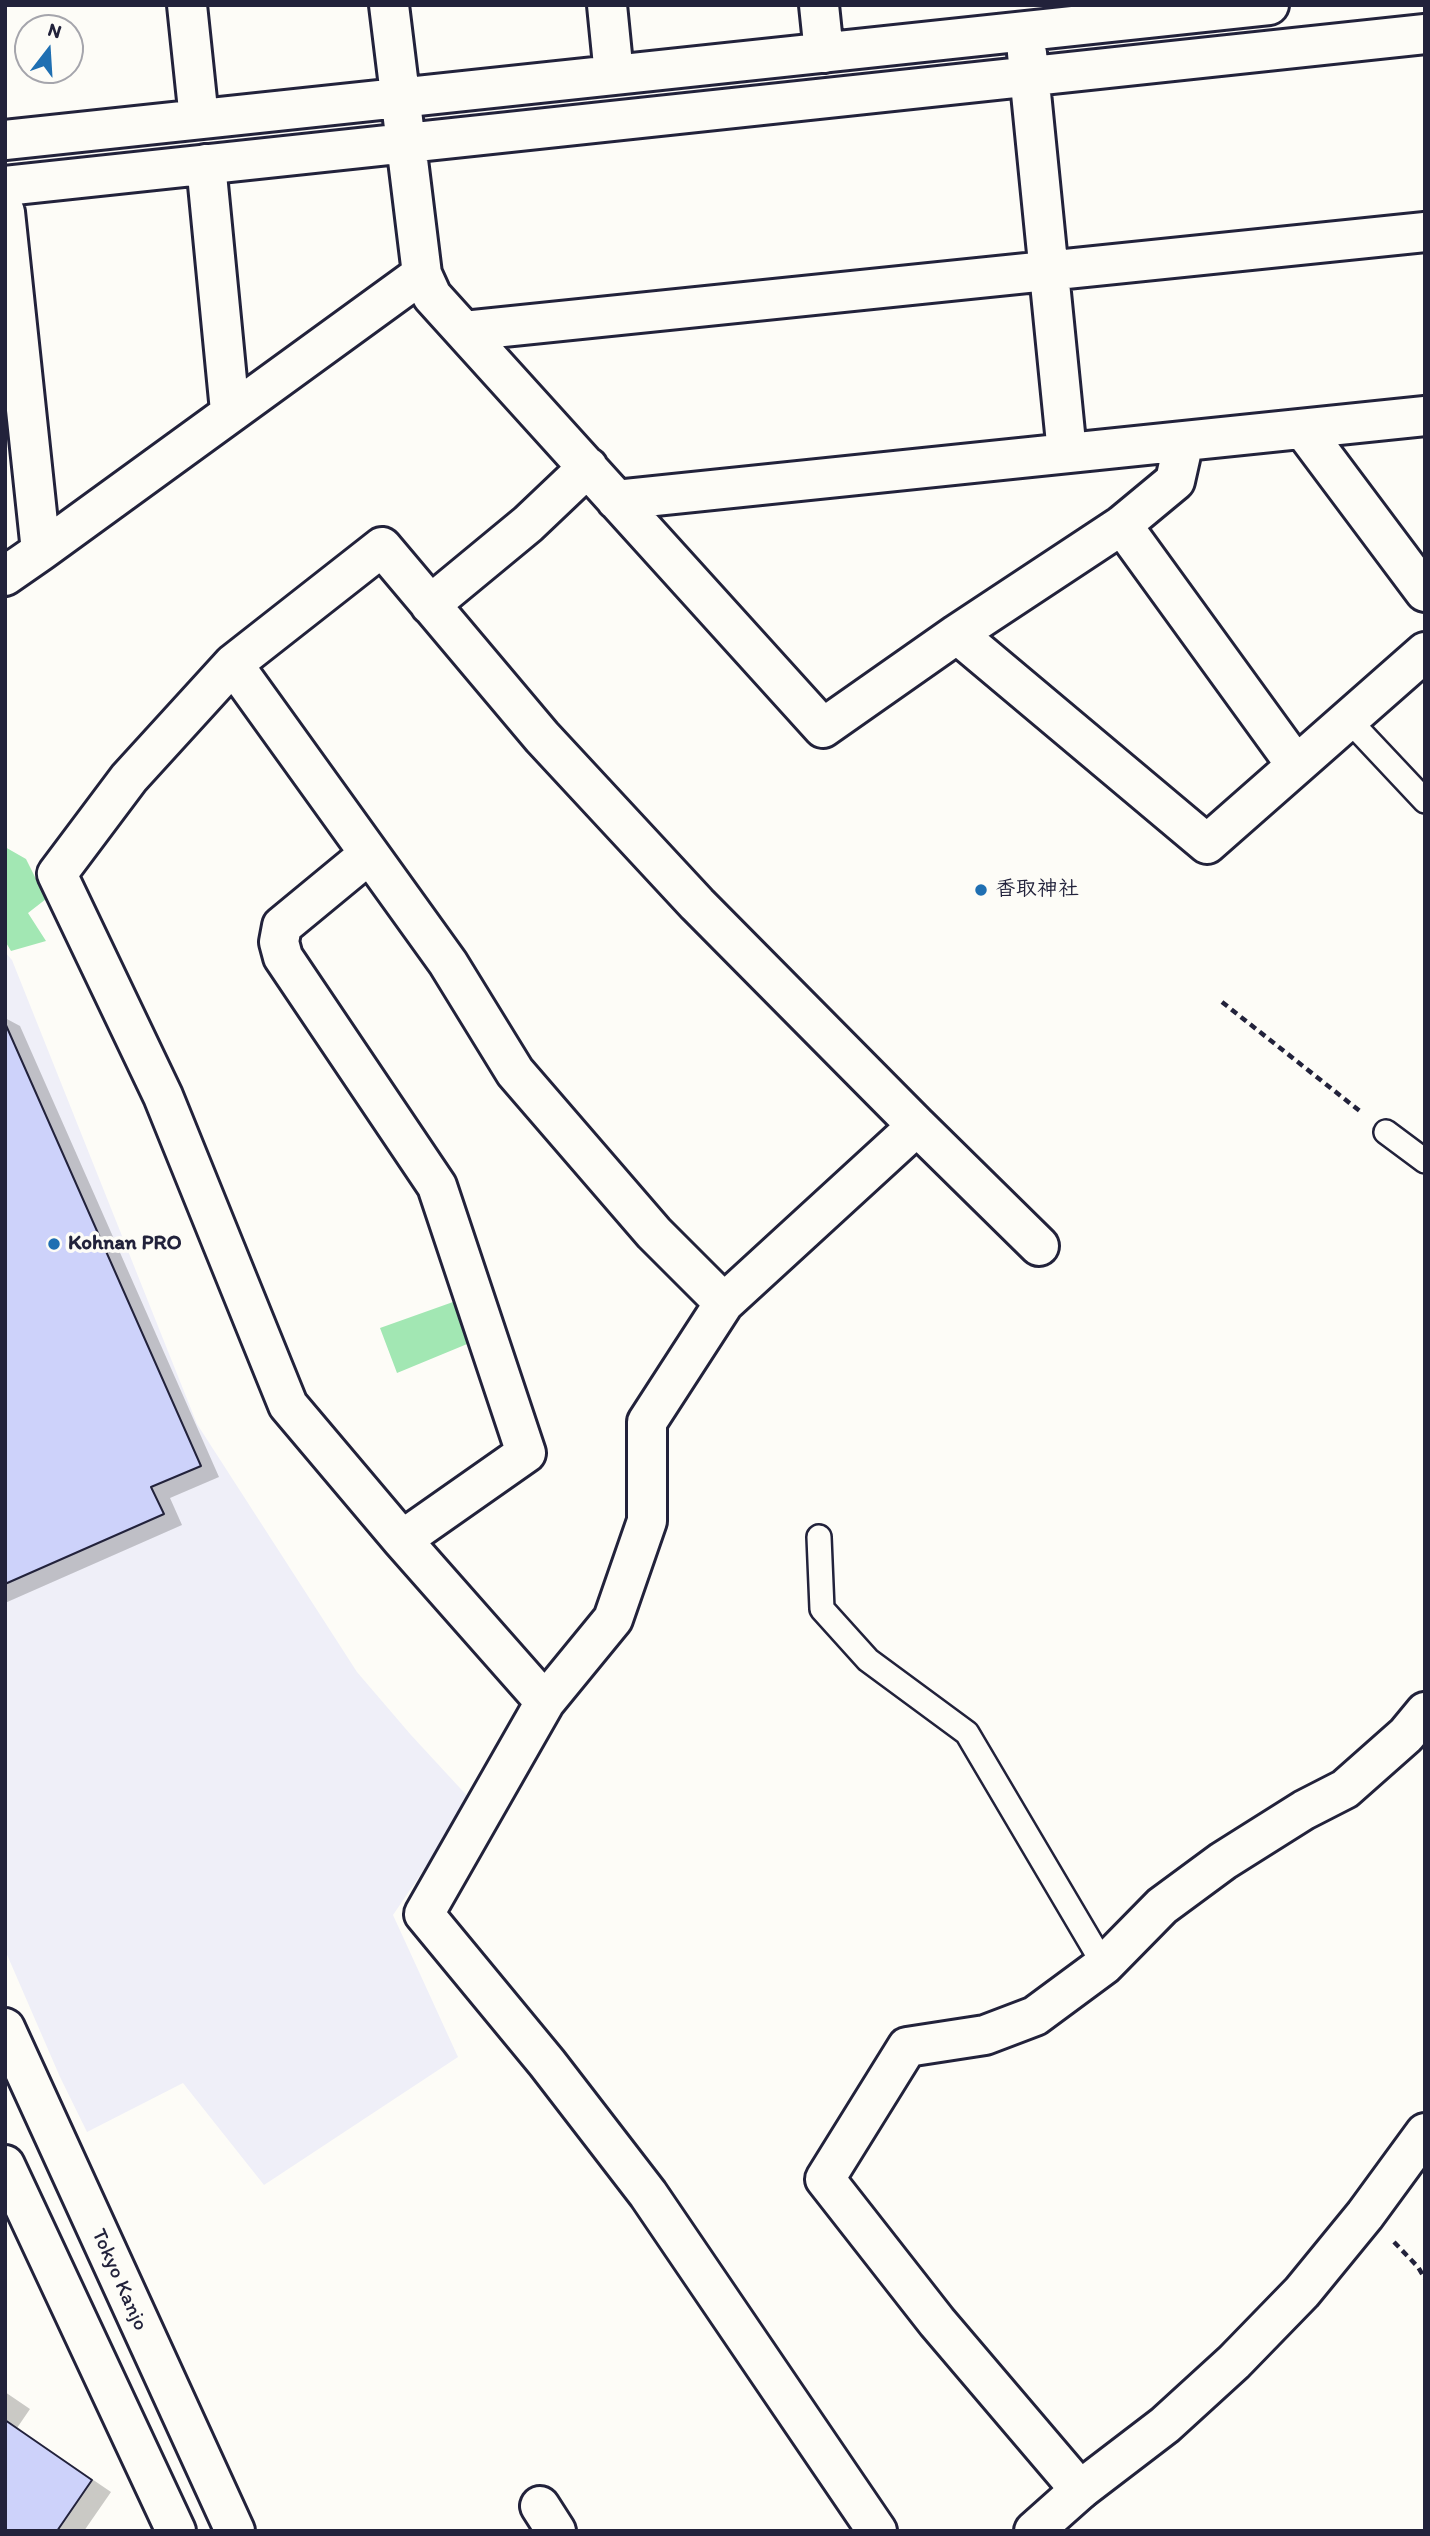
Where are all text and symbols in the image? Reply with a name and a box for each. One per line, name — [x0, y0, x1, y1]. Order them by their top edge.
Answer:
north arrow — [14, 14, 84, 84]
text: N — [45, 17, 64, 43]
place label: 香取神社 — [995, 877, 1079, 903]
marker: 香取神社 — [973, 882, 989, 898]
place label: Kohnan PRO — [68, 1231, 182, 1257]
marker: Kohnan PRO — [46, 1236, 62, 1252]
street label: Tokyo Kanjo — [85, 2225, 153, 2335]

